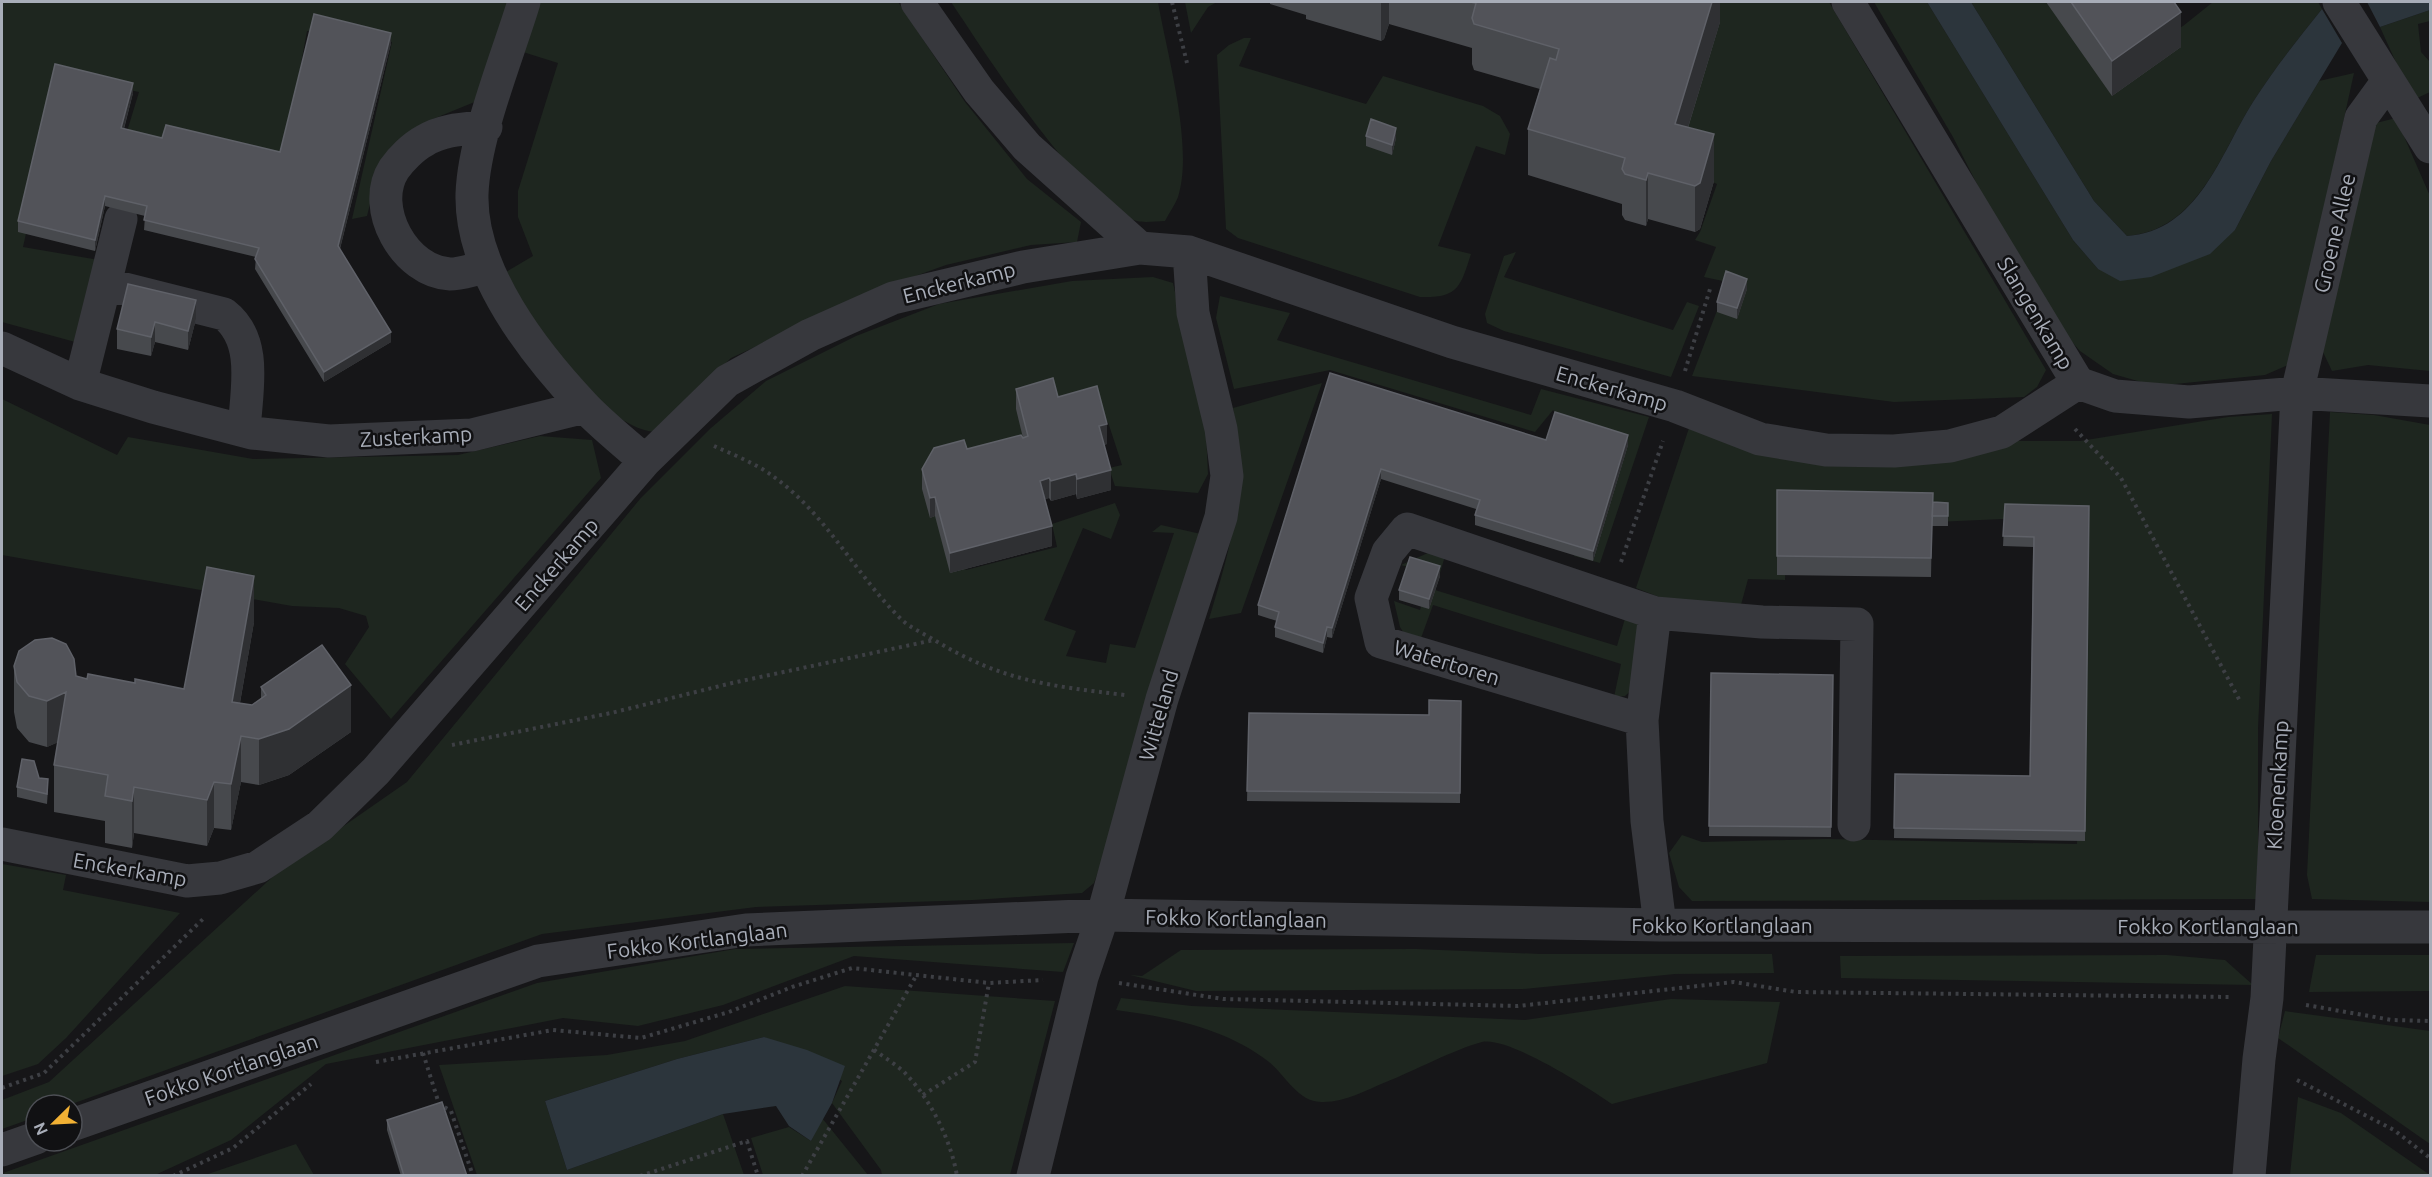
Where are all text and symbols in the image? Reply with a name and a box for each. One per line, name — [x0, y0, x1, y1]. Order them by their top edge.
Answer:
street label: Groene Allee — [2309, 171, 2359, 295]
street label: Slangenkamp — [1993, 252, 2079, 374]
street label: Enckerkamp — [900, 256, 1018, 308]
street label: Enckerkamp — [1553, 361, 1671, 415]
street label: Zusterkamp — [359, 421, 473, 451]
street label: Enckerkamp — [509, 513, 603, 615]
street label: Watertoren — [1391, 635, 1503, 689]
street label: Witteland — [1134, 667, 1182, 763]
street label: Kloenenkamp — [2262, 720, 2292, 850]
street label: Enckerkamp — [71, 847, 189, 891]
street label: Fokko Kortlanglaan — [1145, 904, 1327, 932]
street label: Fokko Kortlanglaan — [1631, 913, 1813, 937]
street label: Fokko Kortlanglaan — [2117, 914, 2299, 938]
street label: Fokko Kortlanglaan — [605, 917, 789, 963]
street label: Fokko Kortlanglaan — [141, 1028, 321, 1110]
north arrow — [24, 1093, 84, 1153]
text: N — [30, 1120, 51, 1138]

